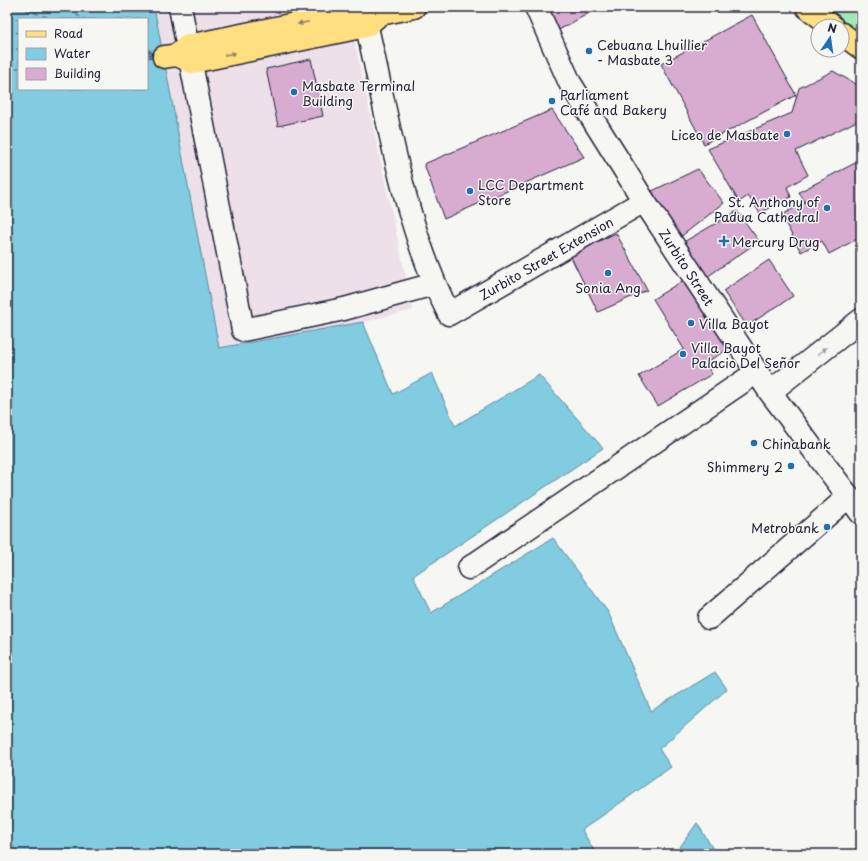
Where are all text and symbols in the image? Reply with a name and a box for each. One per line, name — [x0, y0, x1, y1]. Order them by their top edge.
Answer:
legend — [18, 18, 148, 90]
north arrow — [810, 18, 850, 58]
text: N — [826, 19, 839, 37]
one-way arrow — [297, 20, 309, 26]
text: Road — [54, 24, 83, 42]
place label: Cebuana Lhuillier - Masbate 3 — [597, 35, 707, 69]
text: Water — [54, 44, 91, 62]
marker: Cebuana Lhuillier - Masbate 3 — [584, 46, 594, 56]
one-way arrow — [224, 51, 236, 57]
text: Building — [54, 64, 101, 82]
place label: Masbate Terminal Building — [302, 76, 415, 110]
place label: Parliament Café and Bakery — [560, 85, 667, 119]
marker: Masbate Terminal Building — [289, 87, 299, 97]
marker: Parliament Café and Bakery — [547, 96, 557, 106]
place label: Liceo de Masbate — [671, 125, 779, 144]
marker: Liceo de Masbate — [782, 129, 792, 139]
place label: LCC Department Store — [478, 175, 584, 209]
marker: LCC Department Store — [465, 186, 475, 196]
place label: St. Anthony of Padua Cathedral — [714, 192, 820, 226]
marker: St. Anthony of Padua Cathedral — [822, 203, 832, 213]
street label: Zurbito Street Extension — [476, 212, 616, 304]
street label: Zurbito Street — [655, 225, 719, 309]
place label: Mercury Drug — [732, 232, 820, 251]
marker: Mercury Drug — [719, 236, 729, 246]
marker: Sonia Ang — [603, 268, 613, 278]
place label: Sonia Ang — [575, 278, 641, 297]
place label: Villa Bayot — [699, 314, 769, 333]
marker: Villa Bayot — [686, 318, 696, 328]
place label: Villa Bayot Palacio Del Señor — [691, 338, 801, 372]
one-way arrow — [817, 346, 828, 355]
marker: Villa Bayot Palacio Del Señor — [678, 349, 688, 359]
place label: Chinabank — [762, 434, 831, 453]
marker: Chinabank — [749, 438, 759, 448]
place label: Shimmery 2 — [707, 457, 783, 476]
marker: Shimmery 2 — [786, 461, 796, 471]
place label: Metrobank — [751, 518, 819, 537]
marker: Metrobank — [822, 522, 832, 532]

